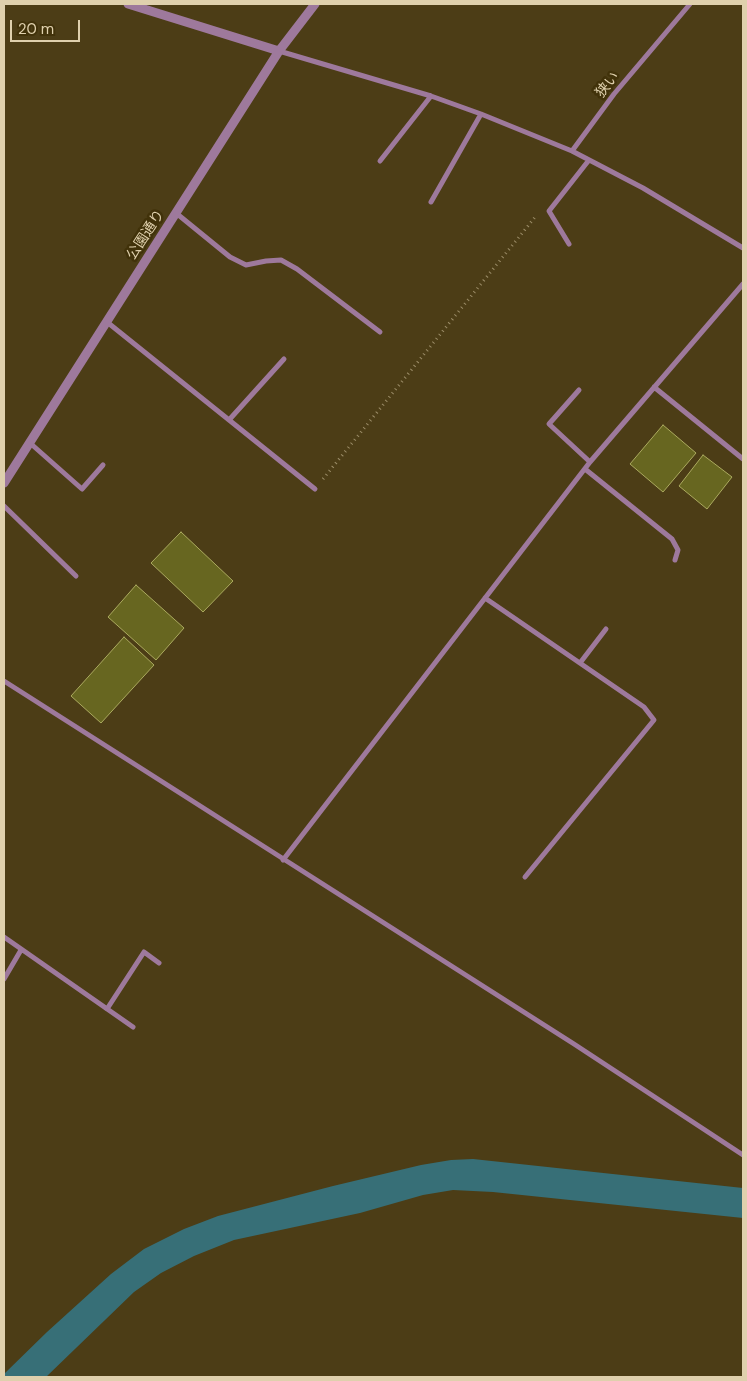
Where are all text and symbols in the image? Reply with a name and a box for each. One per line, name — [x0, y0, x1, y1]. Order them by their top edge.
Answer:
scale bar — [12, 10, 82, 42]
text: 20 m — [18, 19, 54, 39]
street label: 狭い — [593, 69, 623, 101]
street label: 公園通り — [124, 207, 168, 263]

